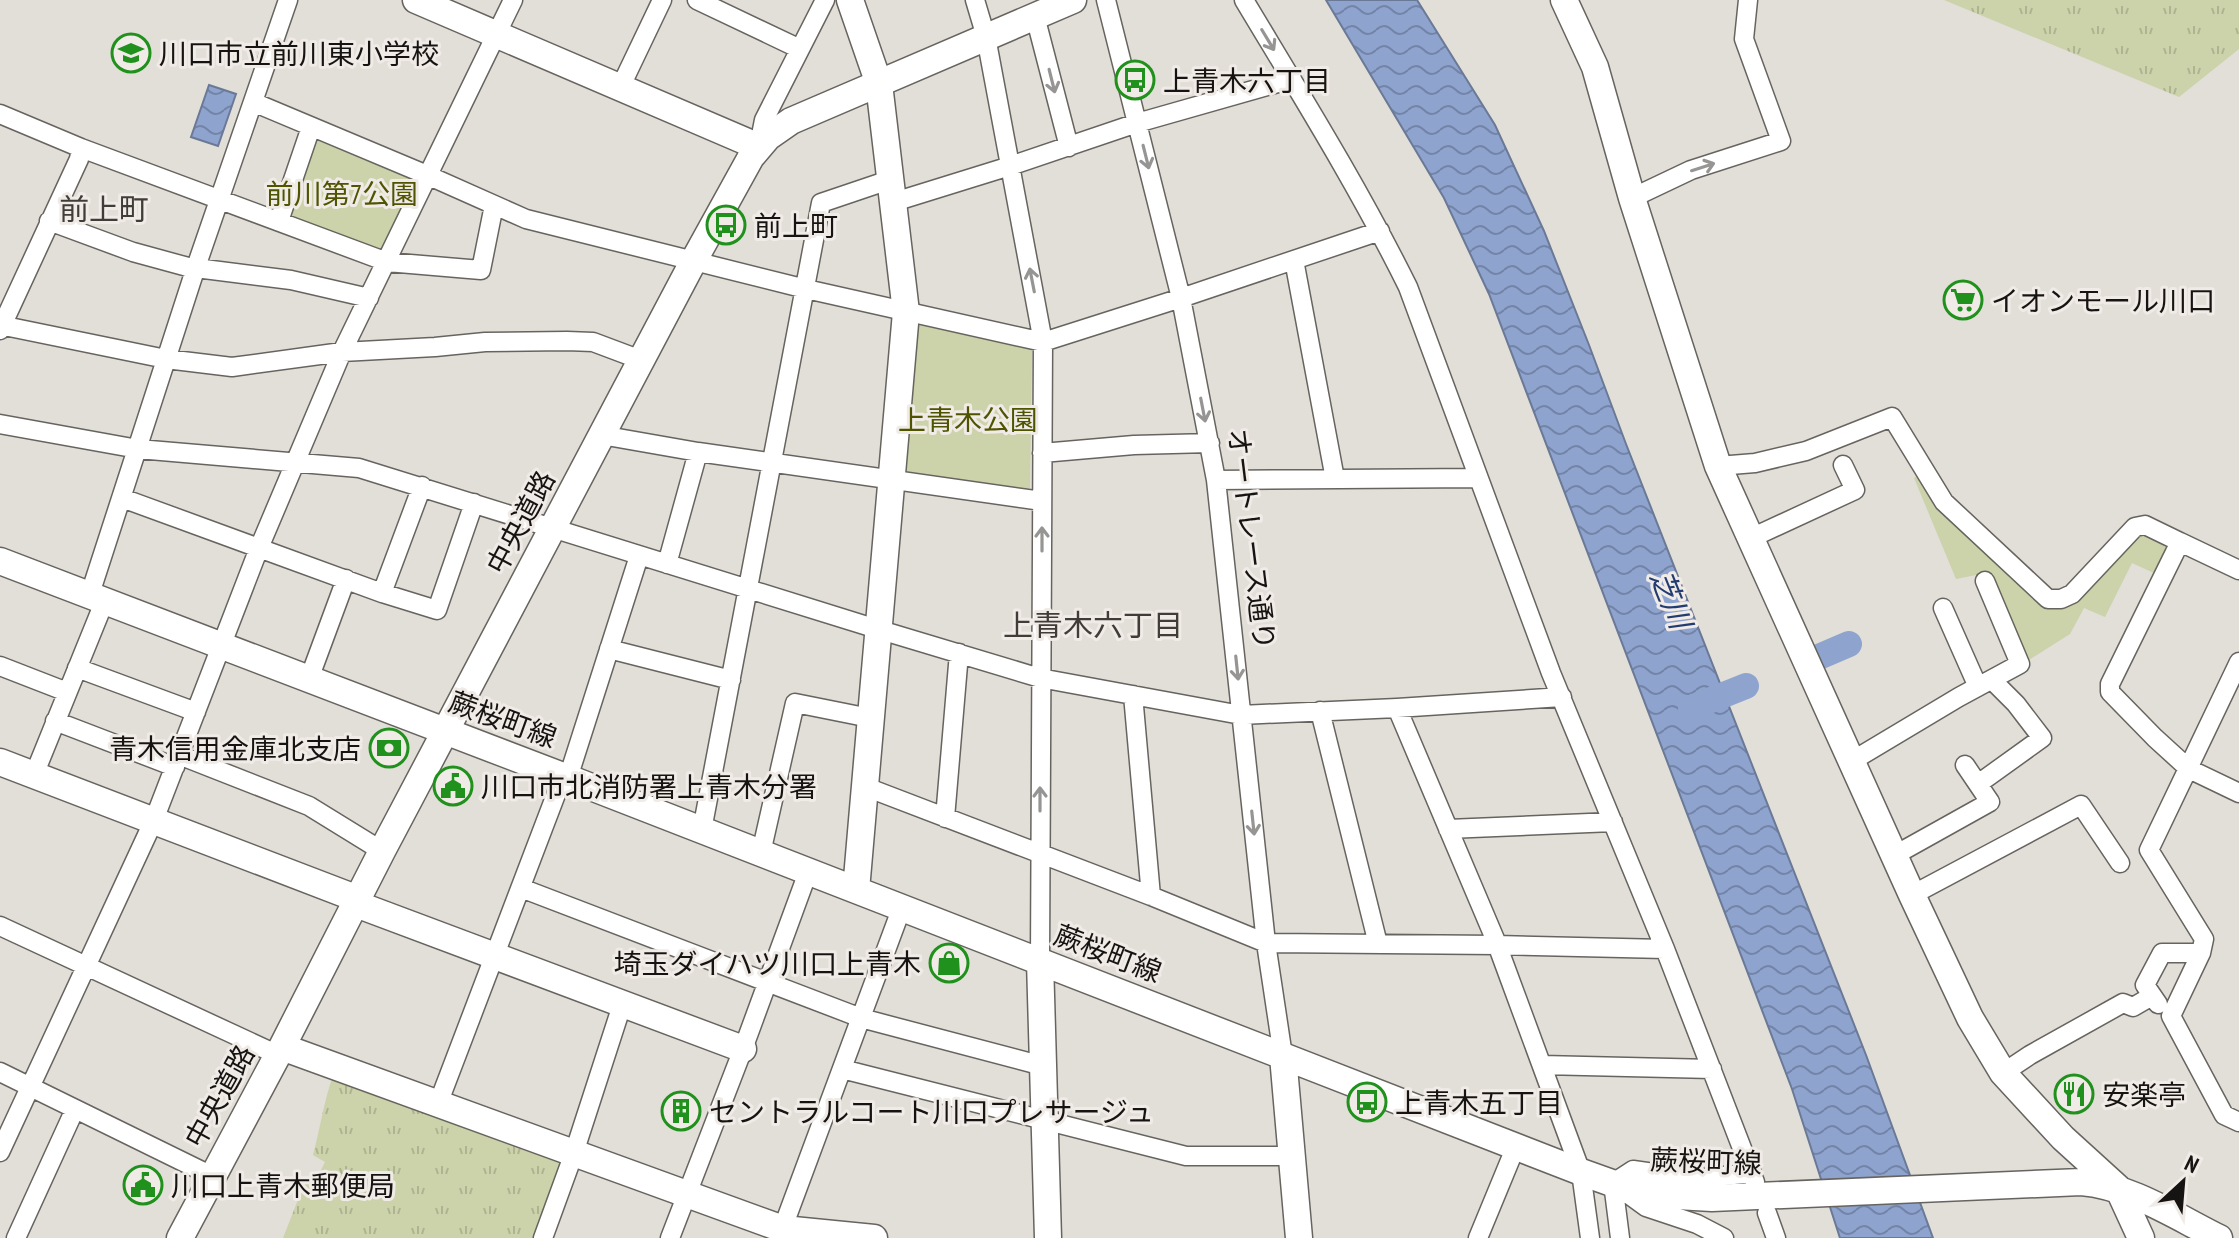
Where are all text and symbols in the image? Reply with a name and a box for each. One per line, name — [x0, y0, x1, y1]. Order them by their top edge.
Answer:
one-way arrow — [1260, 28, 1276, 51]
school or university icon: 川口市立前川東小学校 — [110, 32, 152, 74]
place label: 川口市立前川東小学校 — [159, 35, 439, 72]
bus stop icon: 上青木六丁目 — [1114, 59, 1156, 101]
place label: 上青木六丁目 — [1163, 62, 1331, 99]
one-way arrow — [1045, 68, 1060, 94]
one-way arrow — [1139, 143, 1154, 169]
one-way arrow — [1690, 158, 1715, 173]
park label: 前川第7公園 — [266, 175, 418, 212]
district label: 前上町 — [59, 189, 149, 228]
bus stop icon: 前上町 — [705, 204, 747, 246]
place label: 前上町 — [754, 207, 838, 244]
one-way arrow — [1023, 268, 1038, 293]
supermarket icon: イオンモール川口 — [1942, 279, 1984, 321]
place label: イオンモール川口 — [1991, 282, 2215, 319]
one-way arrow — [1197, 397, 1212, 423]
park label: 上青木公園 — [898, 401, 1038, 438]
street label: オートレース通り — [1220, 426, 1284, 652]
street label: 中央道路 — [477, 464, 563, 580]
one-way arrow — [1034, 526, 1049, 553]
water label: 芝川 — [1643, 564, 1702, 637]
district label: 上青木六丁目 — [1003, 605, 1183, 644]
one-way arrow — [1229, 654, 1244, 681]
street label: 蕨桜町線 — [444, 682, 562, 756]
bank icon: 青木信用金庫北支店 — [368, 727, 410, 769]
place label: 青木信用金庫北支店 — [109, 730, 361, 767]
public building icon: 川口市北消防署上青木分署 — [432, 765, 474, 807]
place label: 川口市北消防署上青木分署 — [481, 768, 817, 805]
one-way arrow — [1032, 786, 1048, 813]
one-way arrow — [1245, 809, 1260, 836]
street label: 蕨桜町線 — [1049, 916, 1167, 990]
shop icon: 埼玉ダイハツ川口上青木 — [928, 942, 970, 984]
place label: 埼玉ダイハツ川口上青木 — [614, 945, 921, 982]
street label: 中央道路 — [176, 1038, 262, 1154]
restaurant icon: 安楽亭 — [2053, 1073, 2095, 1115]
place label: 安楽亭 — [2102, 1076, 2186, 1113]
bus stop icon: 上青木五丁目 — [1346, 1081, 1388, 1123]
place label: 上青木五丁目 — [1395, 1084, 1563, 1121]
building icon: セントラルコート川口プレサージュ — [660, 1090, 702, 1132]
place label: セントラルコート川口プレサージュ — [709, 1093, 1154, 1130]
street label: 蕨桜町線 — [1649, 1141, 1763, 1181]
north arrow — [2143, 1142, 2223, 1222]
text: N — [2180, 1149, 2203, 1179]
public building icon: 川口上青木郵便局 — [122, 1164, 164, 1206]
place label: 川口上青木郵便局 — [171, 1167, 395, 1204]

